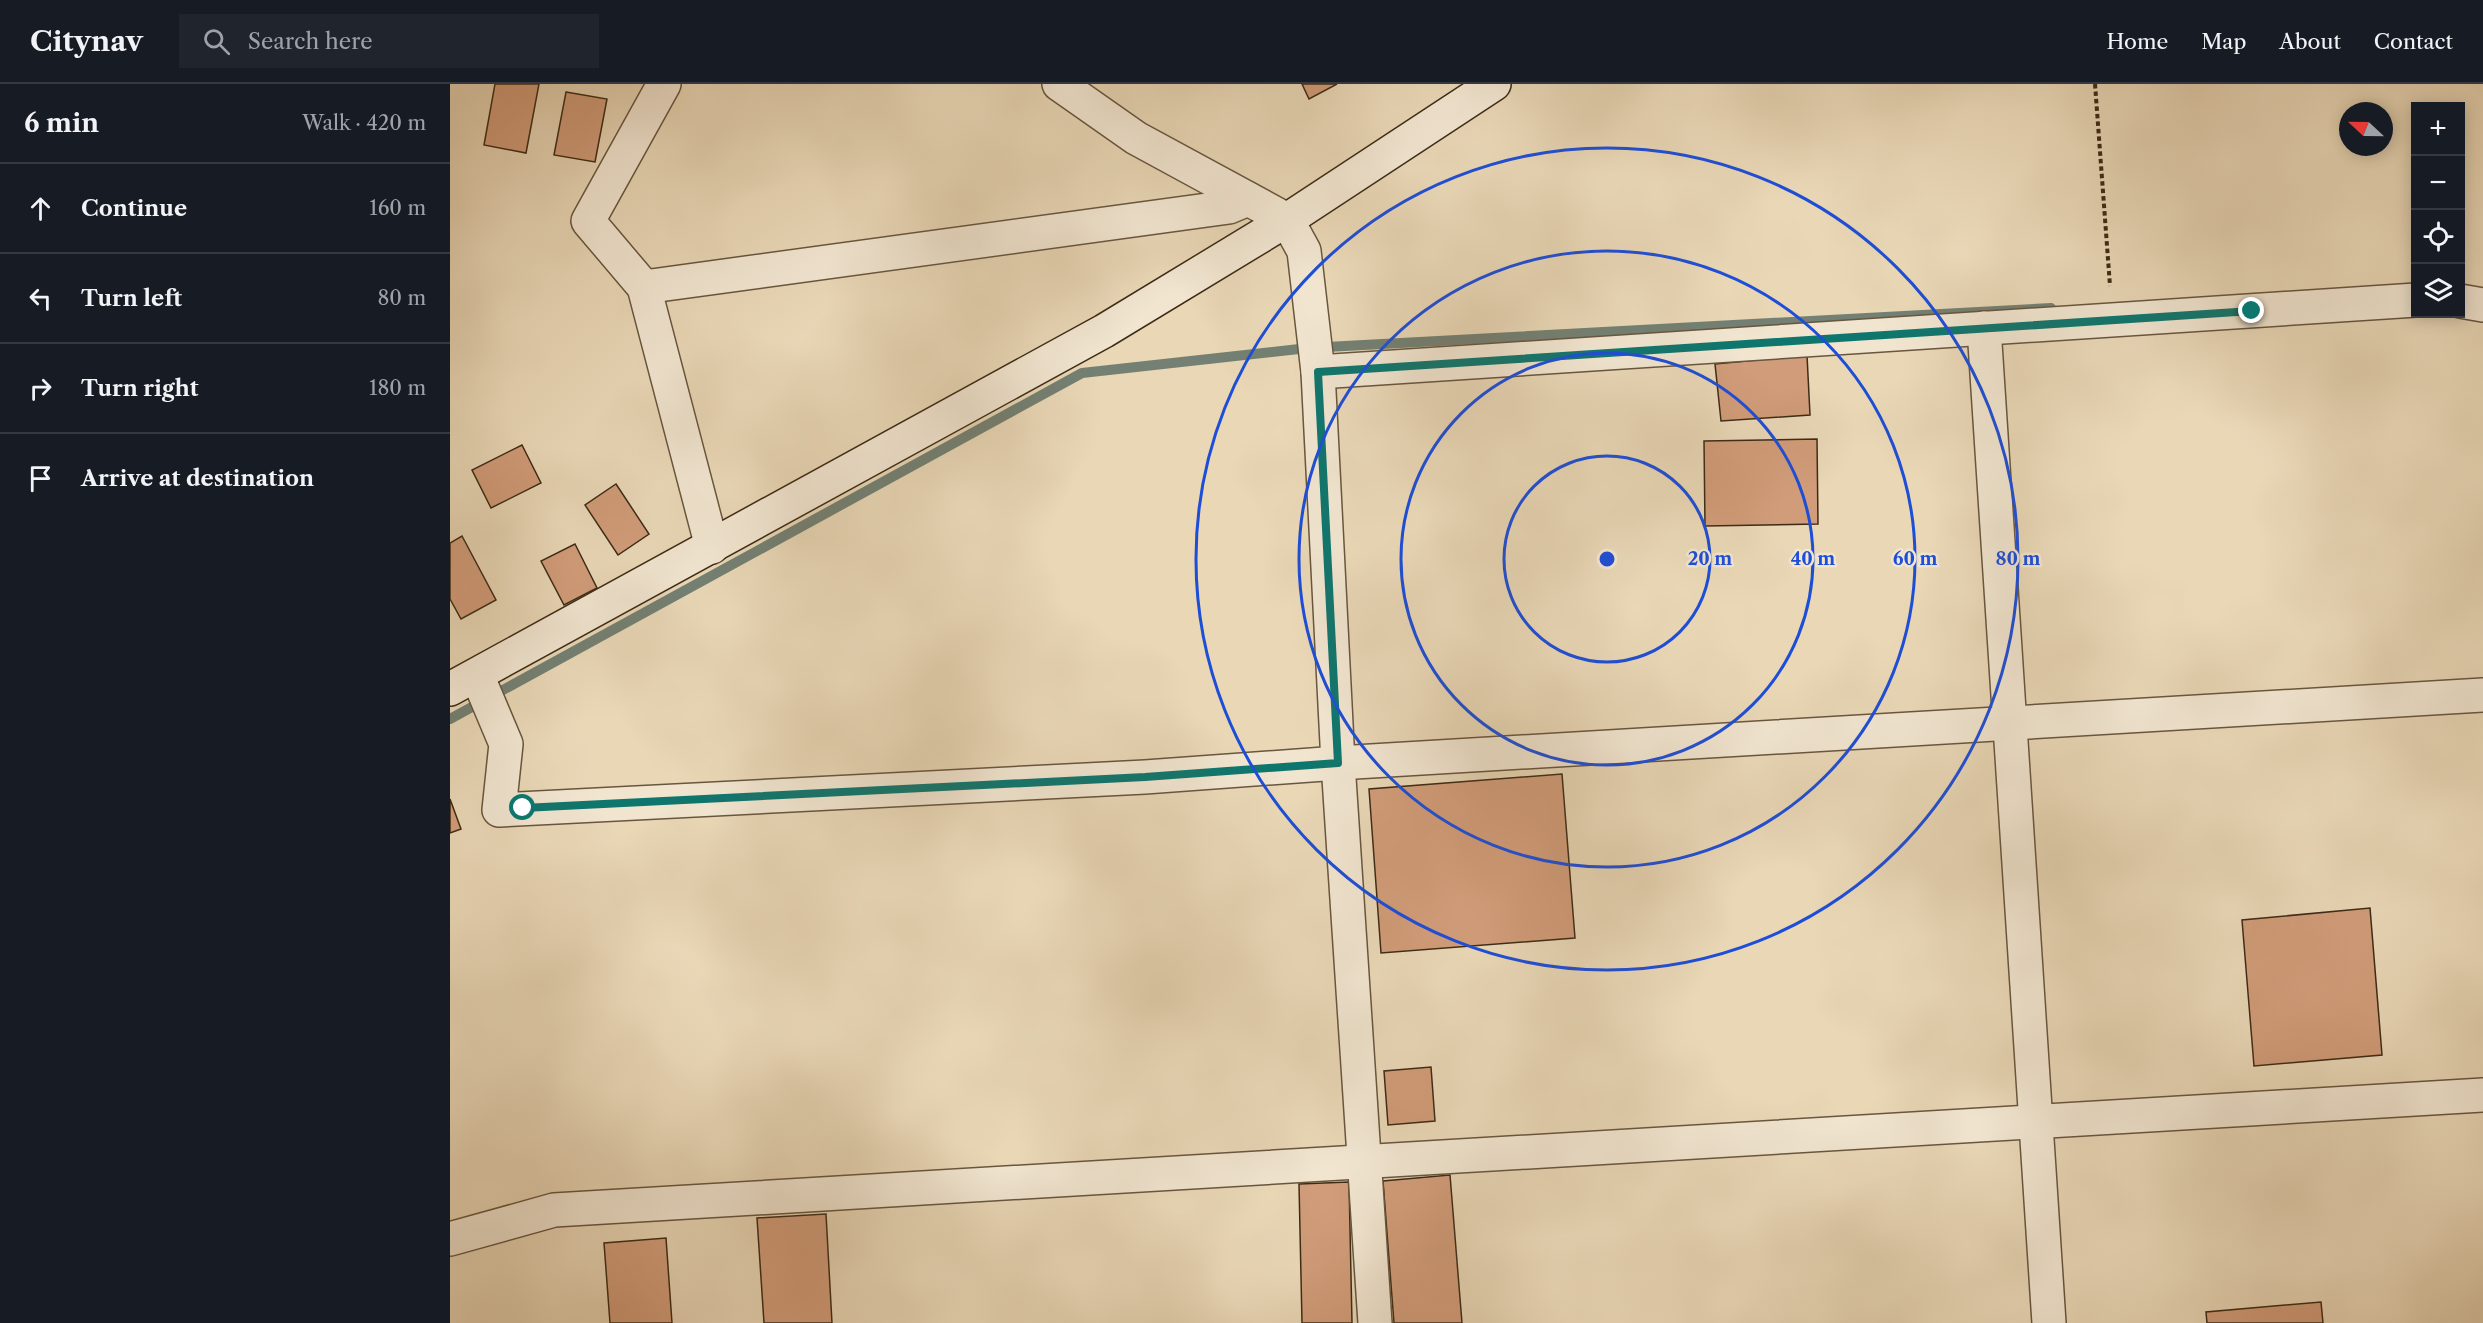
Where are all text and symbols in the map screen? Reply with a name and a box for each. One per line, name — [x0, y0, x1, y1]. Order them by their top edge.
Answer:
search box — [179, 14, 599, 68]
text: Citynav — [30, 24, 143, 58]
icon: search — [200, 25, 233, 58]
text: Search here — [248, 28, 372, 55]
text: Home — [2107, 29, 2168, 54]
text: Map — [2201, 29, 2246, 54]
text: About — [2279, 29, 2341, 54]
text: Contact — [2374, 29, 2453, 54]
north arrow — [2339, 102, 2393, 156]
map controls — [2411, 102, 2465, 318]
button: + — [2411, 102, 2465, 156]
text: 6 min — [24, 107, 99, 139]
text: Walk · 420 m — [302, 111, 426, 135]
button: − — [2411, 156, 2465, 210]
icon: ahead — [24, 192, 57, 225]
text: Continue — [81, 195, 187, 222]
text: 160 m — [369, 196, 426, 220]
button: locate — [2411, 210, 2465, 264]
button: layers — [2411, 264, 2465, 318]
icon: left — [24, 282, 57, 315]
text: Turn left — [81, 285, 182, 312]
text: 80 m — [378, 286, 426, 310]
route end — [2238, 297, 2264, 323]
icon: right — [24, 372, 57, 405]
text: Turn right — [81, 375, 199, 402]
text: 180 m — [369, 376, 426, 400]
icon: arrive — [24, 462, 57, 495]
text: Arrive at destination — [81, 465, 314, 492]
text: 20 m — [1688, 548, 1732, 570]
text: 40 m — [1791, 548, 1835, 570]
text: 60 m — [1893, 548, 1937, 570]
text: 80 m — [1995, 548, 2041, 570]
centre of rings — [1597, 549, 1617, 569]
route start — [509, 794, 535, 820]

